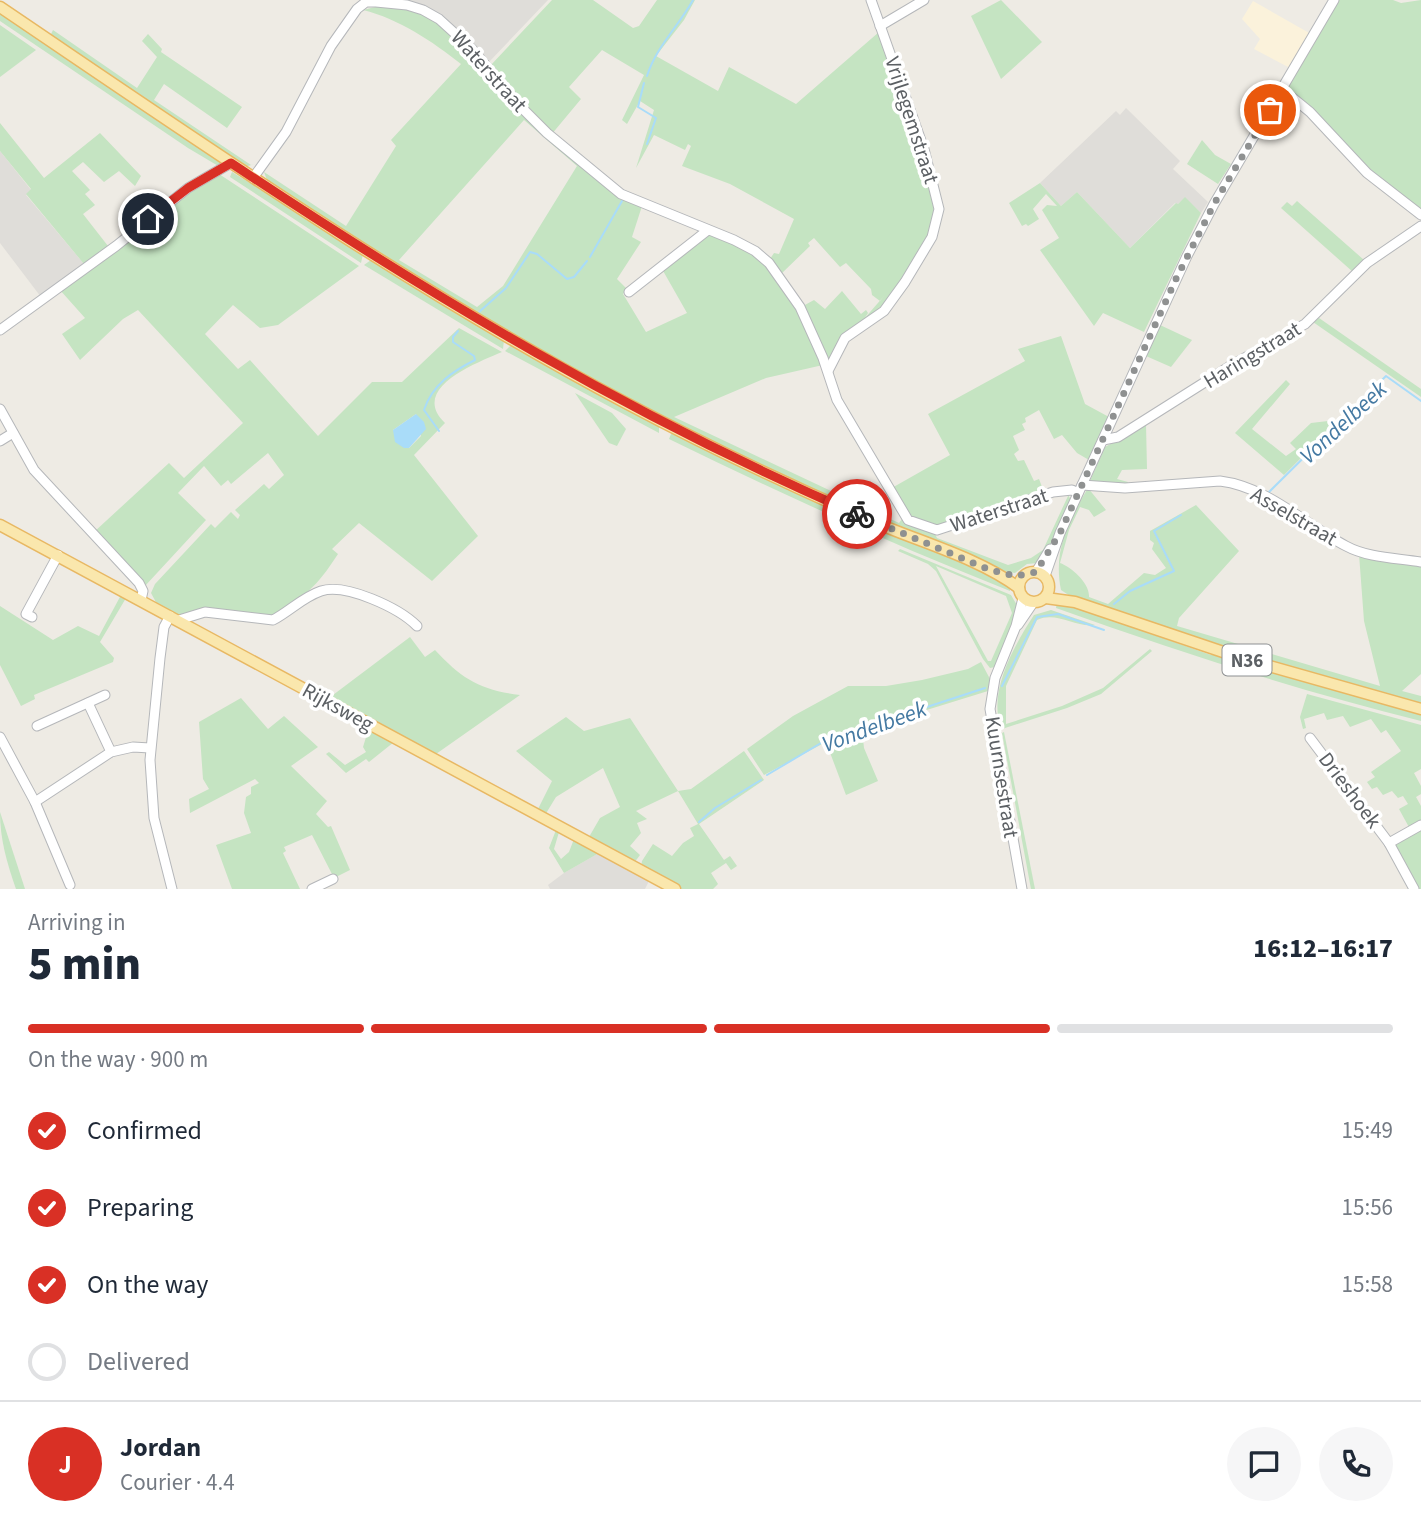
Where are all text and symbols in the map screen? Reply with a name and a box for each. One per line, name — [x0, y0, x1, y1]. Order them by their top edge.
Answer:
street label: Waterstraat — [444, 23, 534, 119]
street label: Vrijlegemstraat — [877, 53, 947, 187]
pin — [1240, 80, 1300, 140]
icon: bag — [1251, 91, 1289, 129]
pin — [118, 189, 178, 249]
icon: home — [129, 200, 167, 238]
street label: Haringstraat — [1198, 314, 1306, 396]
water label: Vondelbeek — [1292, 372, 1395, 472]
courier — [822, 479, 892, 549]
street label: Asselstraat — [1245, 479, 1343, 553]
street label: Waterstraat — [946, 480, 1052, 540]
icon: bike — [838, 495, 876, 533]
road number: N36 — [1222, 645, 1272, 676]
street label: Rijksweg — [297, 675, 379, 739]
water label: Vondelbeek — [817, 692, 932, 761]
street label: Kuurnsestraat — [978, 714, 1026, 840]
street label: Drieshoek — [1311, 746, 1389, 835]
text: Arriving in — [28, 906, 126, 939]
text: 16:12–16:17 — [1253, 930, 1393, 967]
text: 5 min — [28, 932, 141, 997]
text: On the way · 900 m — [28, 1043, 208, 1076]
icon: check — [28, 1112, 66, 1150]
text: Confirmed — [87, 1112, 202, 1149]
text: 15:49 — [1342, 1114, 1393, 1147]
icon: check — [28, 1189, 66, 1227]
text: Preparing — [87, 1189, 193, 1226]
text: 15:56 — [1342, 1191, 1393, 1224]
icon: check — [28, 1266, 66, 1304]
text: On the way — [87, 1266, 208, 1303]
text: 15:58 — [1342, 1268, 1393, 1301]
text: Delivered — [87, 1343, 190, 1380]
button: chat — [1227, 1427, 1301, 1501]
button: phone — [1319, 1427, 1393, 1501]
text: Jordan — [120, 1429, 201, 1466]
text: J — [58, 1446, 72, 1483]
text: Courier · 4.4 — [120, 1466, 235, 1499]

